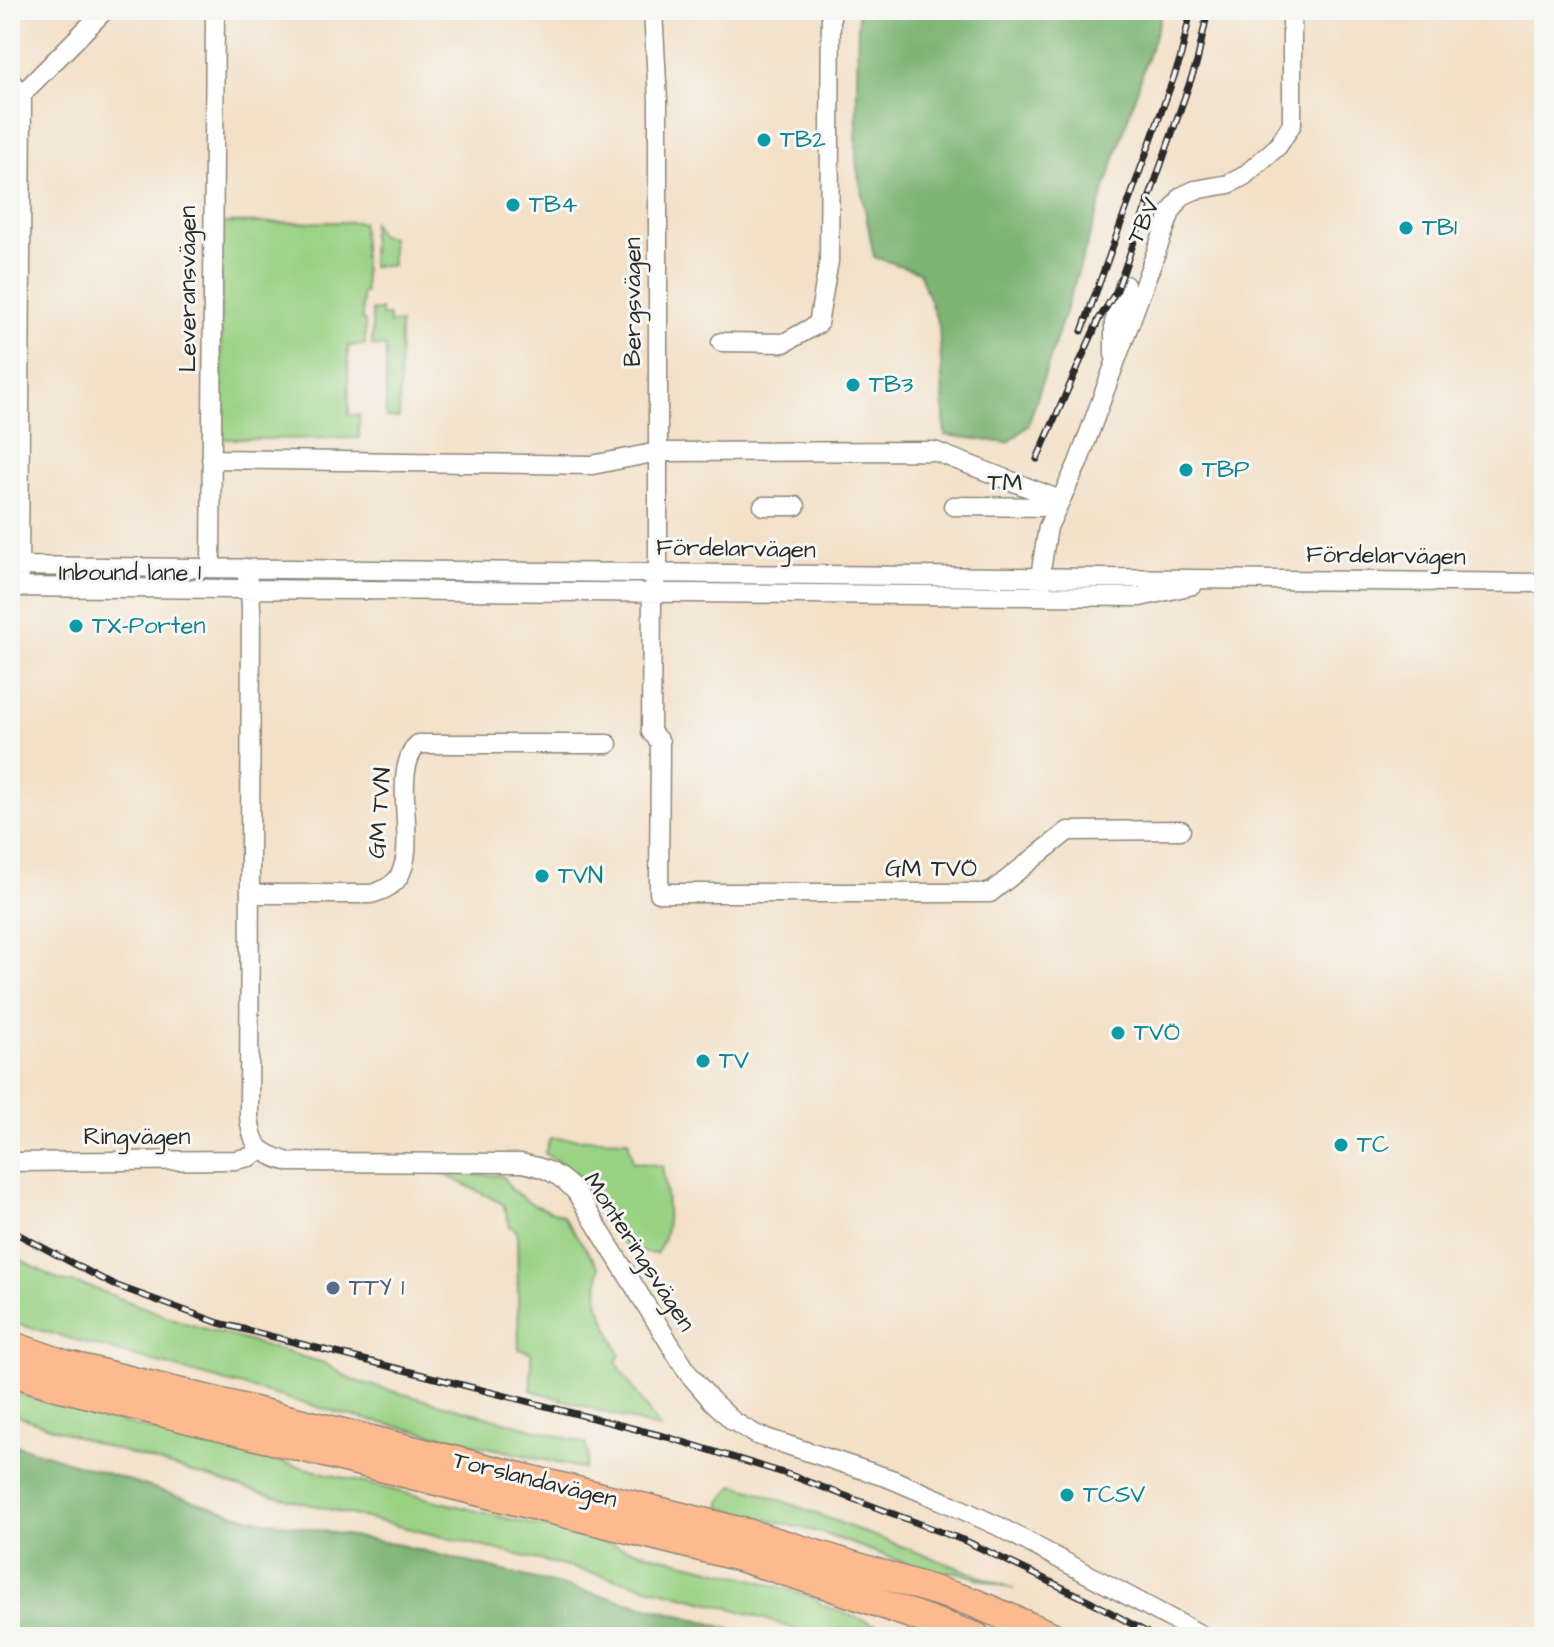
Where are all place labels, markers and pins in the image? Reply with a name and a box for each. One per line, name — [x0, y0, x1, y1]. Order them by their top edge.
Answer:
place label: TB2 — [780, 123, 826, 157]
marker: TB2 — [755, 131, 773, 149]
place label: TB4 — [529, 188, 577, 222]
marker: TB4 — [504, 196, 522, 214]
place label: TB1 — [1422, 211, 1457, 245]
marker: TB1 — [1397, 219, 1415, 237]
place label: TB3 — [869, 368, 913, 402]
marker: TB3 — [844, 376, 862, 394]
place label: TBP — [1202, 453, 1249, 487]
marker: TBP — [1177, 461, 1195, 479]
place label: TX-Porten — [92, 609, 206, 643]
marker: TX-Porten — [67, 617, 85, 635]
place label: TVN — [558, 859, 603, 893]
marker: TVN — [533, 867, 551, 885]
place label: TVÖ — [1134, 1016, 1180, 1050]
marker: TVÖ — [1109, 1024, 1127, 1042]
place label: TV — [719, 1044, 749, 1078]
marker: TV — [694, 1052, 712, 1070]
place label: TC — [1357, 1128, 1389, 1162]
marker: TC — [1332, 1136, 1350, 1154]
place label: TTY 1 — [349, 1271, 404, 1305]
marker: TTY 1 — [324, 1279, 342, 1297]
place label: TCSV — [1083, 1478, 1145, 1512]
marker: TCSV — [1058, 1486, 1076, 1504]

